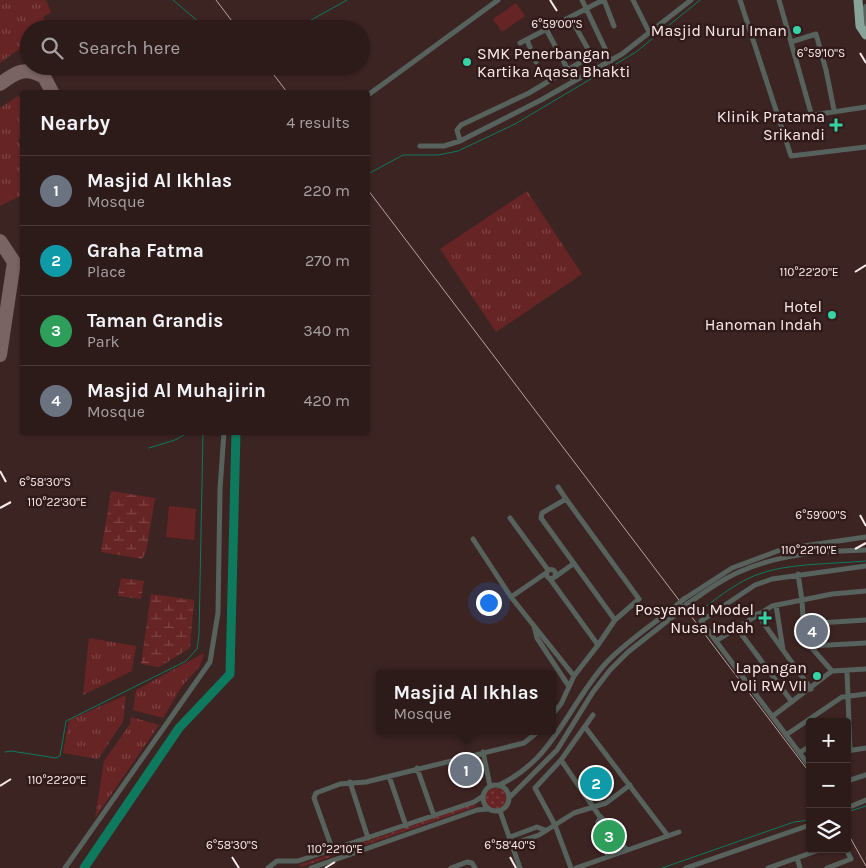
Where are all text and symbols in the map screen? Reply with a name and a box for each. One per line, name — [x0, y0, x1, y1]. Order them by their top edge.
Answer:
text: 6°59'00"S — [531, 17, 583, 31]
search box — [20, 20, 370, 75]
place label: Masjid Nurul Iman — [651, 21, 787, 40]
marker: Masjid Nurul Iman — [791, 24, 803, 36]
icon: search — [38, 34, 66, 62]
text: Search here — [78, 37, 180, 59]
place label: SMK Penerbangan Kartika Aqasa Bhakti — [477, 44, 630, 81]
text: 6°59'10"S — [797, 46, 845, 60]
marker: SMK Penerbangan Kartika Aqasa Bhakti — [461, 56, 473, 68]
place label: Klinik Pratama Srikandi — [717, 107, 825, 144]
text: Nearby — [40, 111, 110, 135]
text: 4 results — [286, 113, 350, 132]
marker: Klinik Pratama Srikandi — [829, 118, 843, 132]
text: Masjid Al Ikhlas — [87, 170, 232, 192]
text: 1 — [53, 181, 59, 200]
text: 220 m — [303, 181, 350, 200]
text: Mosque — [87, 192, 145, 211]
text: Graha Fatma — [87, 240, 204, 262]
text: 2 — [51, 251, 61, 270]
text: 270 m — [305, 251, 350, 270]
text: Place — [87, 262, 126, 281]
text: 110°22'20"E — [779, 265, 839, 279]
place label: Hotel Hanoman Indah — [705, 297, 822, 334]
marker: Hotel Hanoman Indah — [826, 309, 838, 321]
text: Taman Grandis — [87, 310, 223, 332]
text: 3 — [51, 321, 61, 340]
text: 340 m — [303, 321, 350, 340]
text: Park — [87, 332, 119, 351]
text: Masjid Al Muhajirin — [87, 380, 266, 402]
text: 4 — [51, 391, 61, 410]
text: 420 m — [304, 391, 350, 410]
text: Mosque — [87, 402, 145, 421]
text: 6°58'30"S — [19, 475, 71, 489]
text: 110°22'30"E — [27, 495, 87, 509]
text: 6°59'00"S — [795, 508, 847, 522]
text: 110°22'10"E — [781, 543, 837, 557]
your location — [476, 590, 502, 616]
place label: Posyandu Model Nusa Indah — [635, 600, 754, 637]
marker: Posyandu Model Nusa Indah — [758, 611, 772, 625]
pin: 4 — [796, 612, 828, 650]
place label: Lapangan Voli RW VII — [731, 658, 807, 695]
popup — [376, 670, 556, 735]
marker: Lapangan Voli RW VII — [811, 670, 823, 682]
text: Masjid Al Ikhlas — [393, 682, 539, 704]
text: Mosque — [393, 704, 451, 723]
map controls — [806, 718, 851, 853]
button: + — [806, 718, 851, 763]
pin: 1 — [450, 751, 482, 789]
button: − — [806, 763, 851, 808]
pin: 2 — [580, 764, 612, 802]
text: 110°22'20"E — [27, 773, 87, 787]
button: layers — [806, 808, 851, 853]
pin: 3 — [593, 817, 625, 855]
text: 6°58'30"S — [206, 838, 258, 852]
text: 6°58'40"S — [484, 838, 536, 852]
text: 110°22'10"E — [307, 842, 363, 856]

